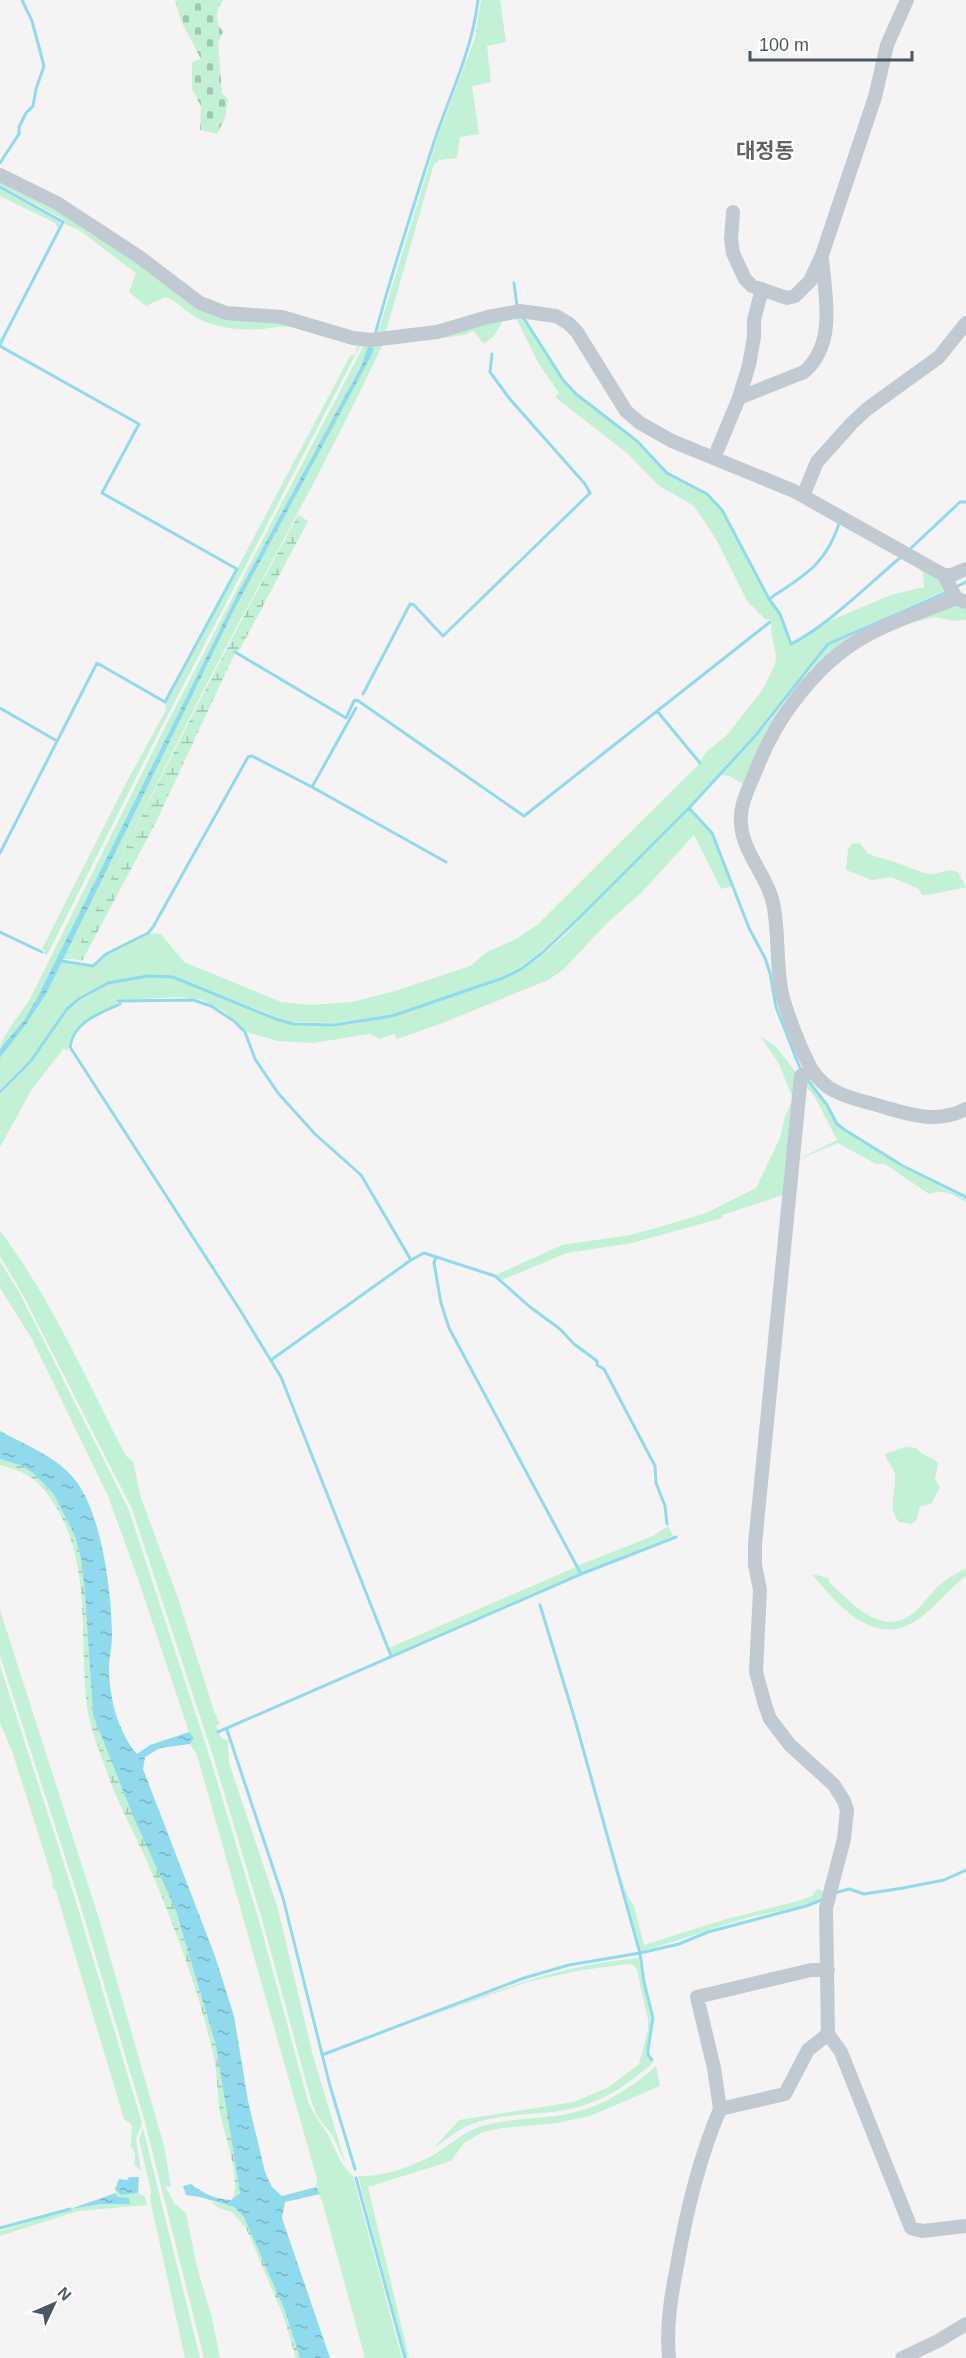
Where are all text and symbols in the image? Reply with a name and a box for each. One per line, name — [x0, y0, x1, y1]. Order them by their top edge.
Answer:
scale bar — [750, 24, 912, 62]
text: 100 m — [759, 35, 809, 55]
district label: 대정동 — [736, 139, 794, 162]
north arrow — [24, 2274, 84, 2334]
text: N — [54, 2284, 75, 2304]

